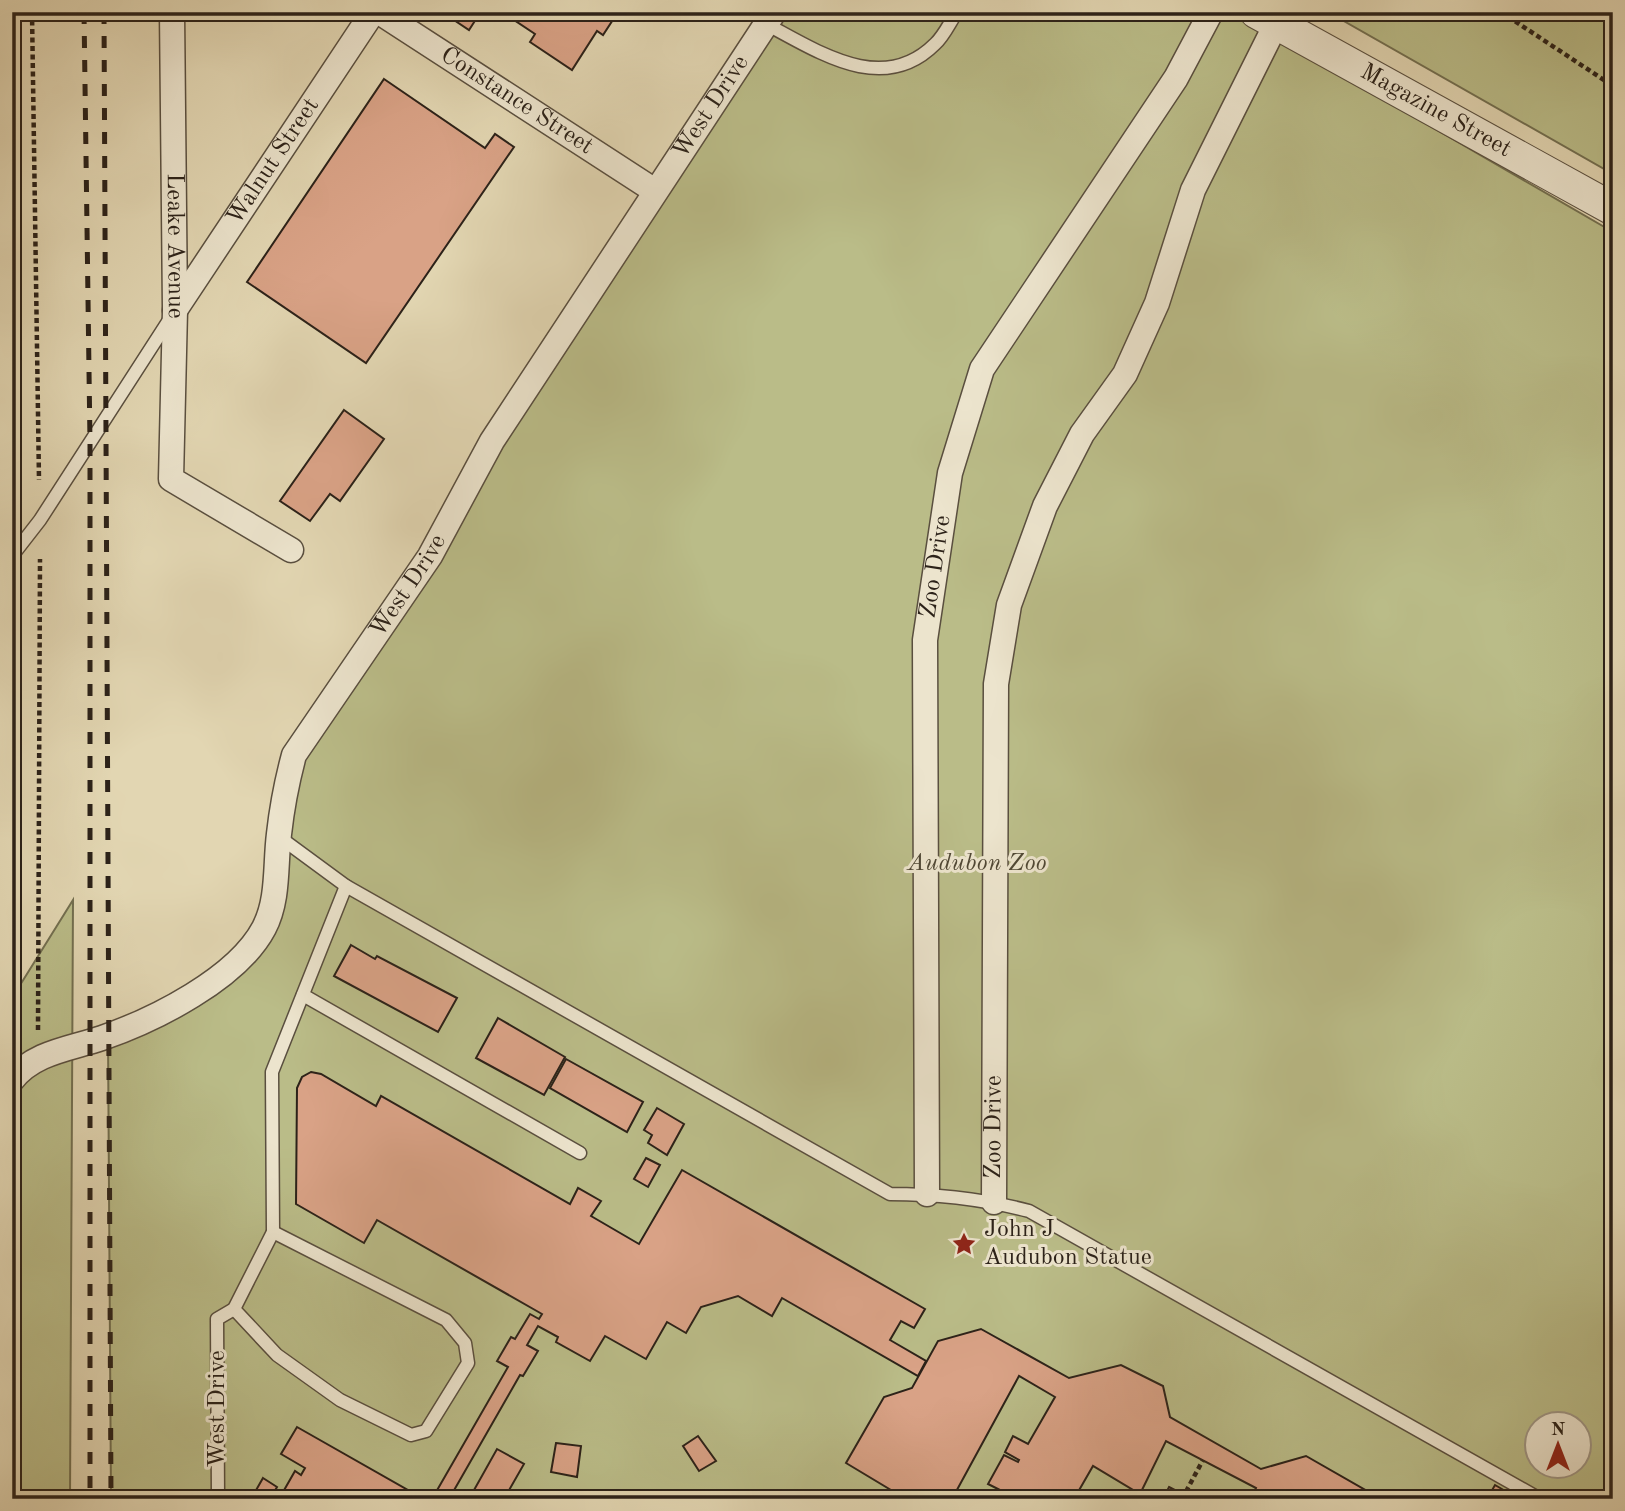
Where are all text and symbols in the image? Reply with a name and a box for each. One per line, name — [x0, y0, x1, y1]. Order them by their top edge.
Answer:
street label: Constance Street — [436, 43, 597, 159]
street label: West Drive — [669, 51, 754, 163]
street label: Magazine Street — [1356, 60, 1515, 162]
street label: Walnut Street — [223, 94, 324, 229]
street label: Leake Avenue — [162, 173, 187, 319]
street label: Zoo Drive — [916, 514, 956, 620]
street label: West Drive — [366, 531, 451, 642]
park label: Audubon Zoo — [905, 852, 1047, 876]
street label: Zoo Drive — [982, 1075, 1006, 1179]
place label: John J Audubon Statue — [984, 1218, 1152, 1270]
place icon: John J Audubon Statue — [950, 1230, 978, 1258]
street label: West Drive — [206, 1350, 230, 1468]
north arrow — [1524, 1410, 1594, 1480]
text: N — [1551, 1421, 1566, 1440]

